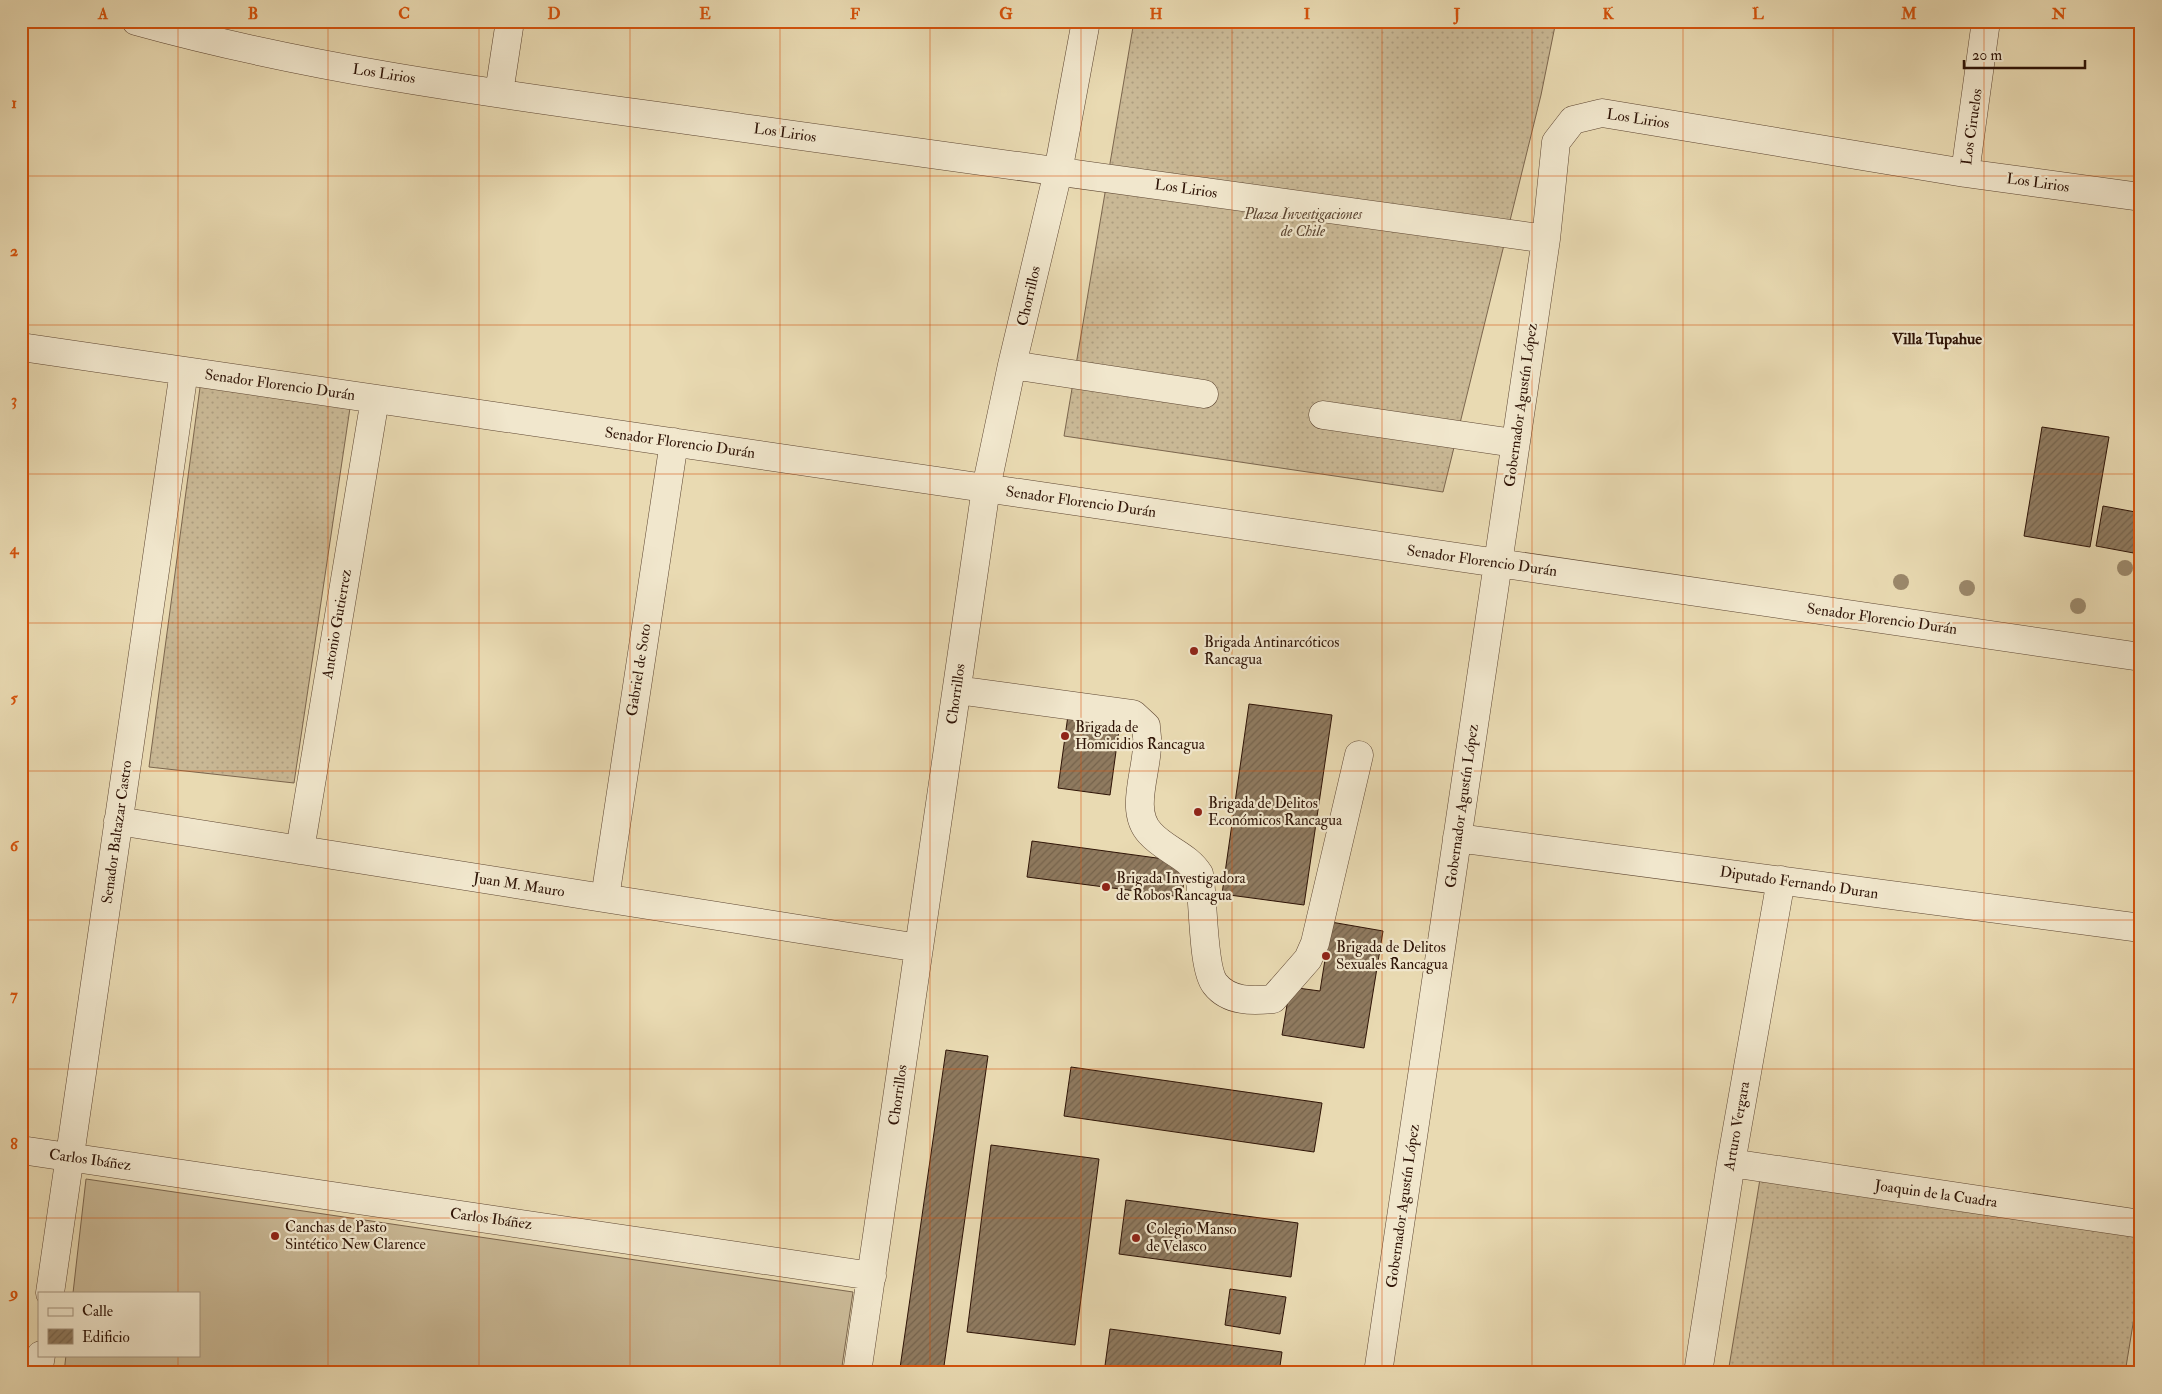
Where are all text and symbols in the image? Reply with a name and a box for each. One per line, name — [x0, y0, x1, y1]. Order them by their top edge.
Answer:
text: A — [97, 4, 109, 24]
text: B — [248, 4, 258, 24]
text: C — [398, 4, 410, 24]
text: D — [547, 4, 561, 24]
text: E — [699, 4, 711, 24]
text: F — [850, 4, 860, 24]
text: G — [999, 4, 1013, 24]
text: H — [1149, 4, 1163, 24]
text: I — [1304, 4, 1311, 24]
text: J — [1453, 4, 1461, 25]
text: K — [1602, 4, 1614, 24]
text: L — [1752, 4, 1764, 24]
text: M — [1900, 4, 1917, 24]
text: N — [2051, 4, 2067, 24]
scale bar — [1964, 38, 2086, 70]
text: 20 m — [1972, 46, 2002, 65]
street label: Los Lirios — [351, 60, 417, 88]
street label: Los Ciruelos — [1957, 88, 1987, 166]
text: 1 — [11, 93, 17, 113]
street label: Los Lirios — [1605, 105, 1671, 133]
street label: Los Lirios — [752, 119, 818, 147]
street label: Los Lirios — [2005, 169, 2071, 197]
street label: Los Lirios — [1153, 175, 1219, 203]
park label: Plaza Investigaciones de Chile — [1243, 205, 1363, 241]
text: 2 — [10, 241, 18, 261]
street label: Chorrillos — [1013, 264, 1045, 328]
street label: Gobernador Agustín López — [1500, 322, 1543, 488]
district label: Villa Tupahue — [1891, 329, 1982, 350]
street label: Senador Florencio Durán — [204, 365, 357, 405]
text: 3 — [11, 390, 17, 410]
street label: Senador Florencio Durán — [604, 423, 757, 463]
street label: Senador Florencio Durán — [1005, 482, 1158, 522]
text: 4 — [9, 539, 20, 559]
street label: Senador Florencio Durán — [1406, 541, 1559, 581]
street label: Antonio Gutierrez — [318, 568, 356, 681]
street label: Senador Florencio Durán — [1806, 599, 1959, 639]
street label: Gabriel de Soto — [622, 622, 656, 718]
place label: Brigada Antinarcóticos Rancagua — [1204, 633, 1339, 669]
marker: Brigada Antinarcóticos Rancagua — [1188, 645, 1200, 657]
street label: Chorrillos — [942, 662, 970, 726]
text: 5 — [10, 688, 18, 708]
place label: Brigada de Homicidios Rancagua — [1075, 718, 1206, 754]
street label: Gobernador Agustín López — [1441, 723, 1484, 889]
marker: Brigada de Homicidios Rancagua — [1059, 730, 1071, 742]
street label: Senador Baltazar Castro — [98, 759, 136, 905]
place label: Brigada de Delitos Económicos Rancagua — [1208, 794, 1343, 830]
marker: Brigada de Delitos Económicos Rancagua — [1192, 806, 1204, 818]
text: 6 — [10, 836, 20, 856]
street label: Diputado Fernando Duran — [1718, 862, 1880, 905]
street label: Juan M. Mauro — [471, 868, 566, 903]
place label: Brigada Investigadora de Robos Rancagua — [1116, 869, 1247, 905]
marker: Brigada Investigadora de Robos Rancagua — [1100, 881, 1112, 893]
place label: Brigada de Delitos Sexuales Rancagua — [1336, 938, 1449, 974]
marker: Brigada de Delitos Sexuales Rancagua — [1320, 950, 1332, 962]
text: 7 — [10, 985, 18, 1005]
street label: Chorrillos — [884, 1063, 912, 1127]
street label: Arturo Vergara — [1720, 1079, 1754, 1173]
street label: Gobernador Agustín López — [1382, 1123, 1425, 1289]
text: 8 — [10, 1134, 18, 1154]
street label: Carlos Ibáñez — [48, 1145, 132, 1175]
street label: Joaquin de la Cuadra — [1872, 1176, 1999, 1213]
street label: Carlos Ibáñez — [449, 1204, 533, 1234]
place label: Canchas de Pasto Sintético New Clarence — [285, 1218, 426, 1254]
place label: Colegio Manso de Velasco — [1146, 1220, 1237, 1256]
marker: Canchas de Pasto Sintético New Clarence — [269, 1230, 281, 1242]
marker: Colegio Manso de Velasco — [1130, 1232, 1142, 1244]
text: 9 — [8, 1283, 18, 1303]
legend — [38, 1292, 200, 1356]
text: Calle — [82, 1302, 113, 1321]
text: Edificio — [82, 1328, 130, 1347]

